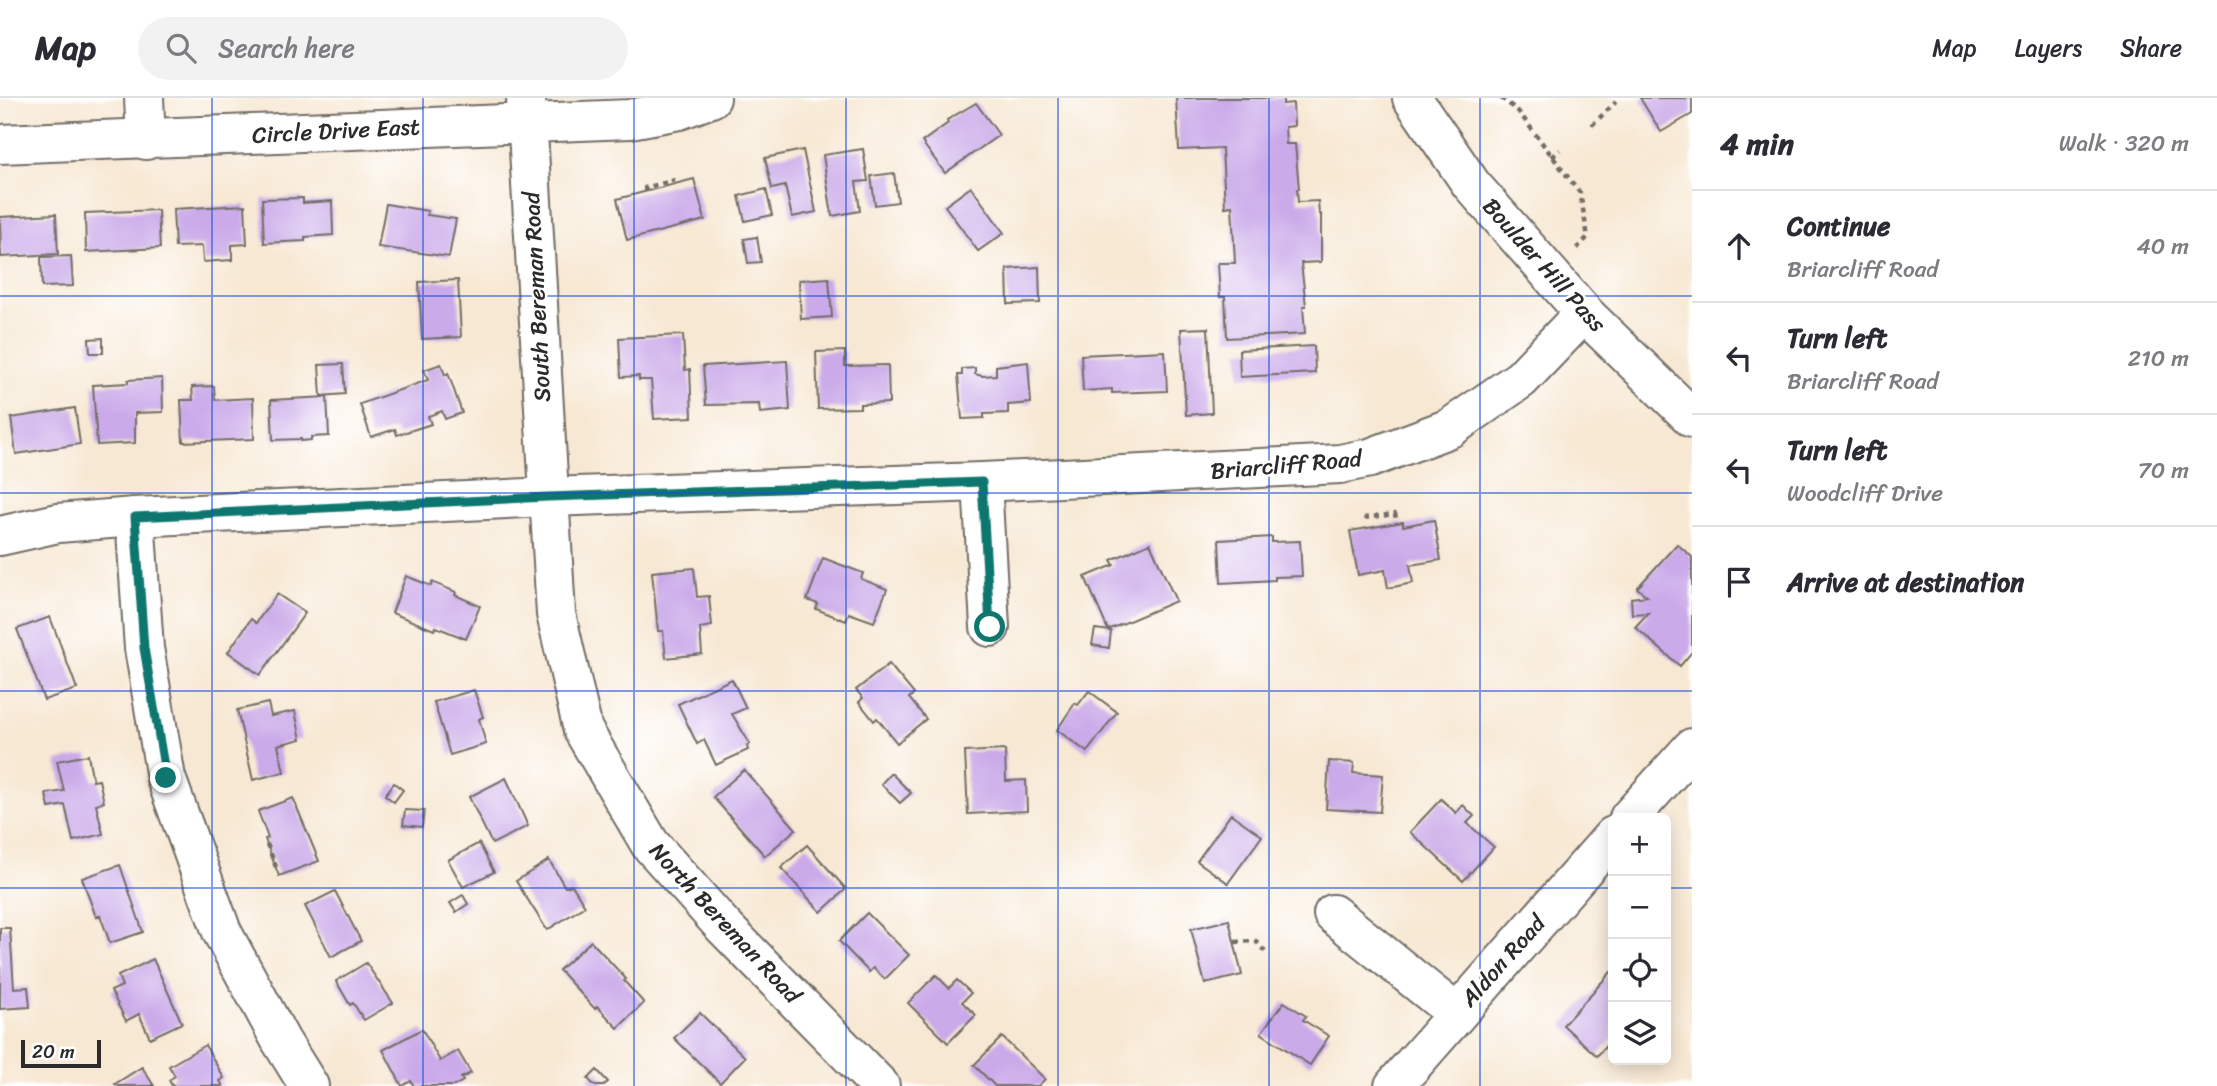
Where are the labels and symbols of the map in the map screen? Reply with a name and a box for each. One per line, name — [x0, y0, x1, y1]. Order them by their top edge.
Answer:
street label: Circle Drive East — [251, 106, 421, 156]
street label: Boulder Hill Pass — [1472, 188, 1617, 342]
street label: South Bereman Road — [511, 189, 563, 403]
street label: Briarcliff Road — [1209, 438, 1365, 492]
route start — [974, 611, 1005, 642]
route end — [150, 762, 181, 793]
street label: North Bereman Road — [639, 833, 813, 1015]
street label: Aldon Road — [1449, 904, 1557, 1018]
scale bar — [21, 1037, 102, 1069]

